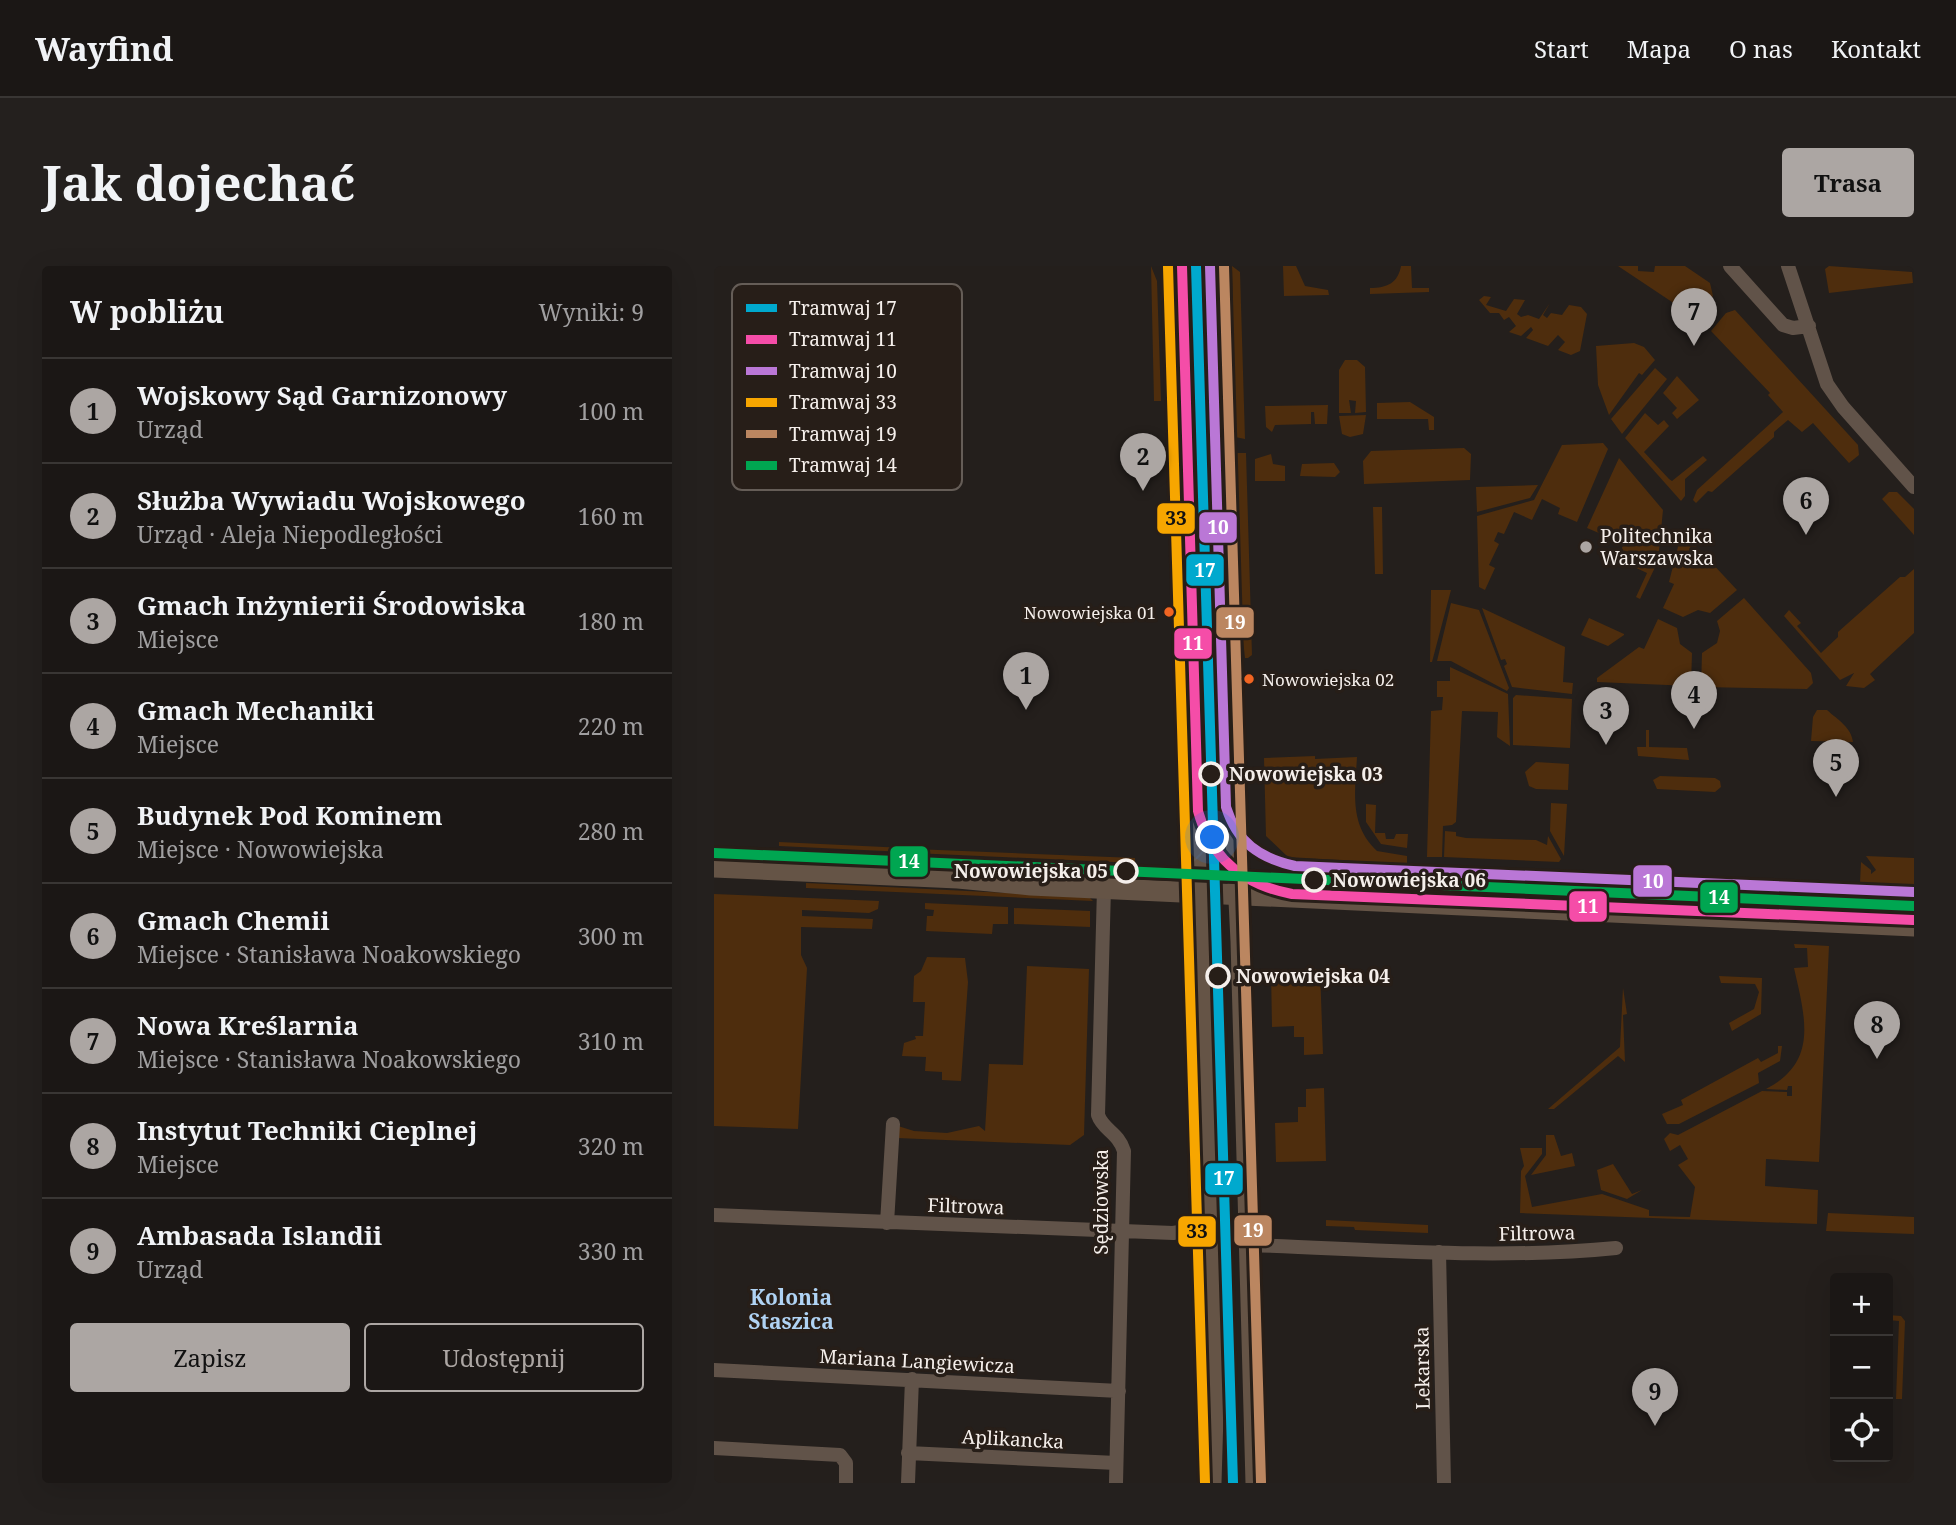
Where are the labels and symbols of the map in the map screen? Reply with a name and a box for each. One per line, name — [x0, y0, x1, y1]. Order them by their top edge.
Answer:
legend — [732, 284, 962, 490]
pin: 7 — [1671, 288, 1717, 346]
text: Tramwaj 17 — [789, 295, 897, 321]
text: Tramwaj 11 — [789, 326, 897, 352]
text: Tramwaj 10 — [789, 358, 897, 384]
text: Tramwaj 33 — [789, 389, 897, 415]
text: Tramwaj 19 — [789, 421, 897, 447]
pin: 2 — [1120, 433, 1166, 491]
text: Tramwaj 14 — [789, 452, 897, 478]
pin: 6 — [1783, 477, 1829, 535]
line badge: 33 — [1156, 502, 1196, 535]
text: 33 — [1165, 505, 1187, 531]
line badge: 10 — [1198, 511, 1238, 544]
text: 10 — [1207, 514, 1229, 540]
place label: Politechnika Warszawska — [1600, 523, 1714, 571]
marker: Politechnika Warszawska — [1578, 539, 1594, 555]
line badge: 17 — [1185, 553, 1225, 587]
text: 17 — [1194, 557, 1216, 583]
place label: Nowowiejska 01 — [1024, 601, 1156, 624]
marker: Nowowiejska 01 — [1162, 605, 1176, 619]
line badge: 19 — [1215, 606, 1255, 639]
text: 19 — [1224, 609, 1246, 635]
line badge: 11 — [1173, 627, 1213, 660]
text: 11 — [1182, 630, 1204, 656]
pin: 1 — [1003, 652, 1049, 710]
place label: Nowowiejska 02 — [1262, 668, 1394, 691]
pin: 4 — [1671, 671, 1717, 729]
marker: Nowowiejska 02 — [1242, 672, 1256, 686]
pin: 3 — [1583, 687, 1629, 745]
pin: 5 — [1813, 739, 1859, 797]
place label: Nowowiejska 03 — [1229, 761, 1383, 787]
marker: Nowowiejska 03 — [1199, 762, 1223, 786]
your location — [1195, 820, 1229, 854]
line badge: 14 — [889, 845, 929, 878]
text: 14 — [898, 848, 920, 874]
place label: Nowowiejska 05 — [954, 858, 1108, 884]
marker: Nowowiejska 05 — [1114, 859, 1138, 883]
line badge: 10 — [1632, 864, 1673, 898]
place label: Nowowiejska 06 — [1332, 867, 1486, 893]
marker: Nowowiejska 06 — [1302, 868, 1326, 892]
text: 10 — [1642, 868, 1664, 894]
line badge: 14 — [1699, 881, 1739, 914]
text: 14 — [1708, 884, 1730, 910]
line badge: 11 — [1568, 890, 1608, 923]
text: 11 — [1577, 893, 1599, 919]
place label: Nowowiejska 04 — [1236, 963, 1390, 989]
marker: Nowowiejska 04 — [1206, 964, 1230, 988]
pin: 8 — [1854, 1001, 1900, 1059]
street label: Sędziowska — [1088, 1149, 1114, 1255]
line badge: 17 — [1204, 1162, 1244, 1196]
text: 17 — [1213, 1165, 1235, 1191]
street label: Filtrowa — [927, 1192, 1005, 1220]
line badge: 19 — [1233, 1214, 1273, 1247]
line badge: 33 — [1177, 1215, 1217, 1248]
text: 19 — [1242, 1217, 1264, 1243]
text: 33 — [1186, 1218, 1208, 1244]
street label: Filtrowa — [1498, 1219, 1576, 1247]
district label: Kolonia Staszica — [748, 1283, 834, 1335]
street label: Lekarska — [1408, 1326, 1436, 1410]
street label: Mariana Langiewicza — [819, 1343, 1015, 1379]
pin: 9 — [1632, 1368, 1678, 1426]
street label: Aplikancka — [961, 1423, 1065, 1455]

